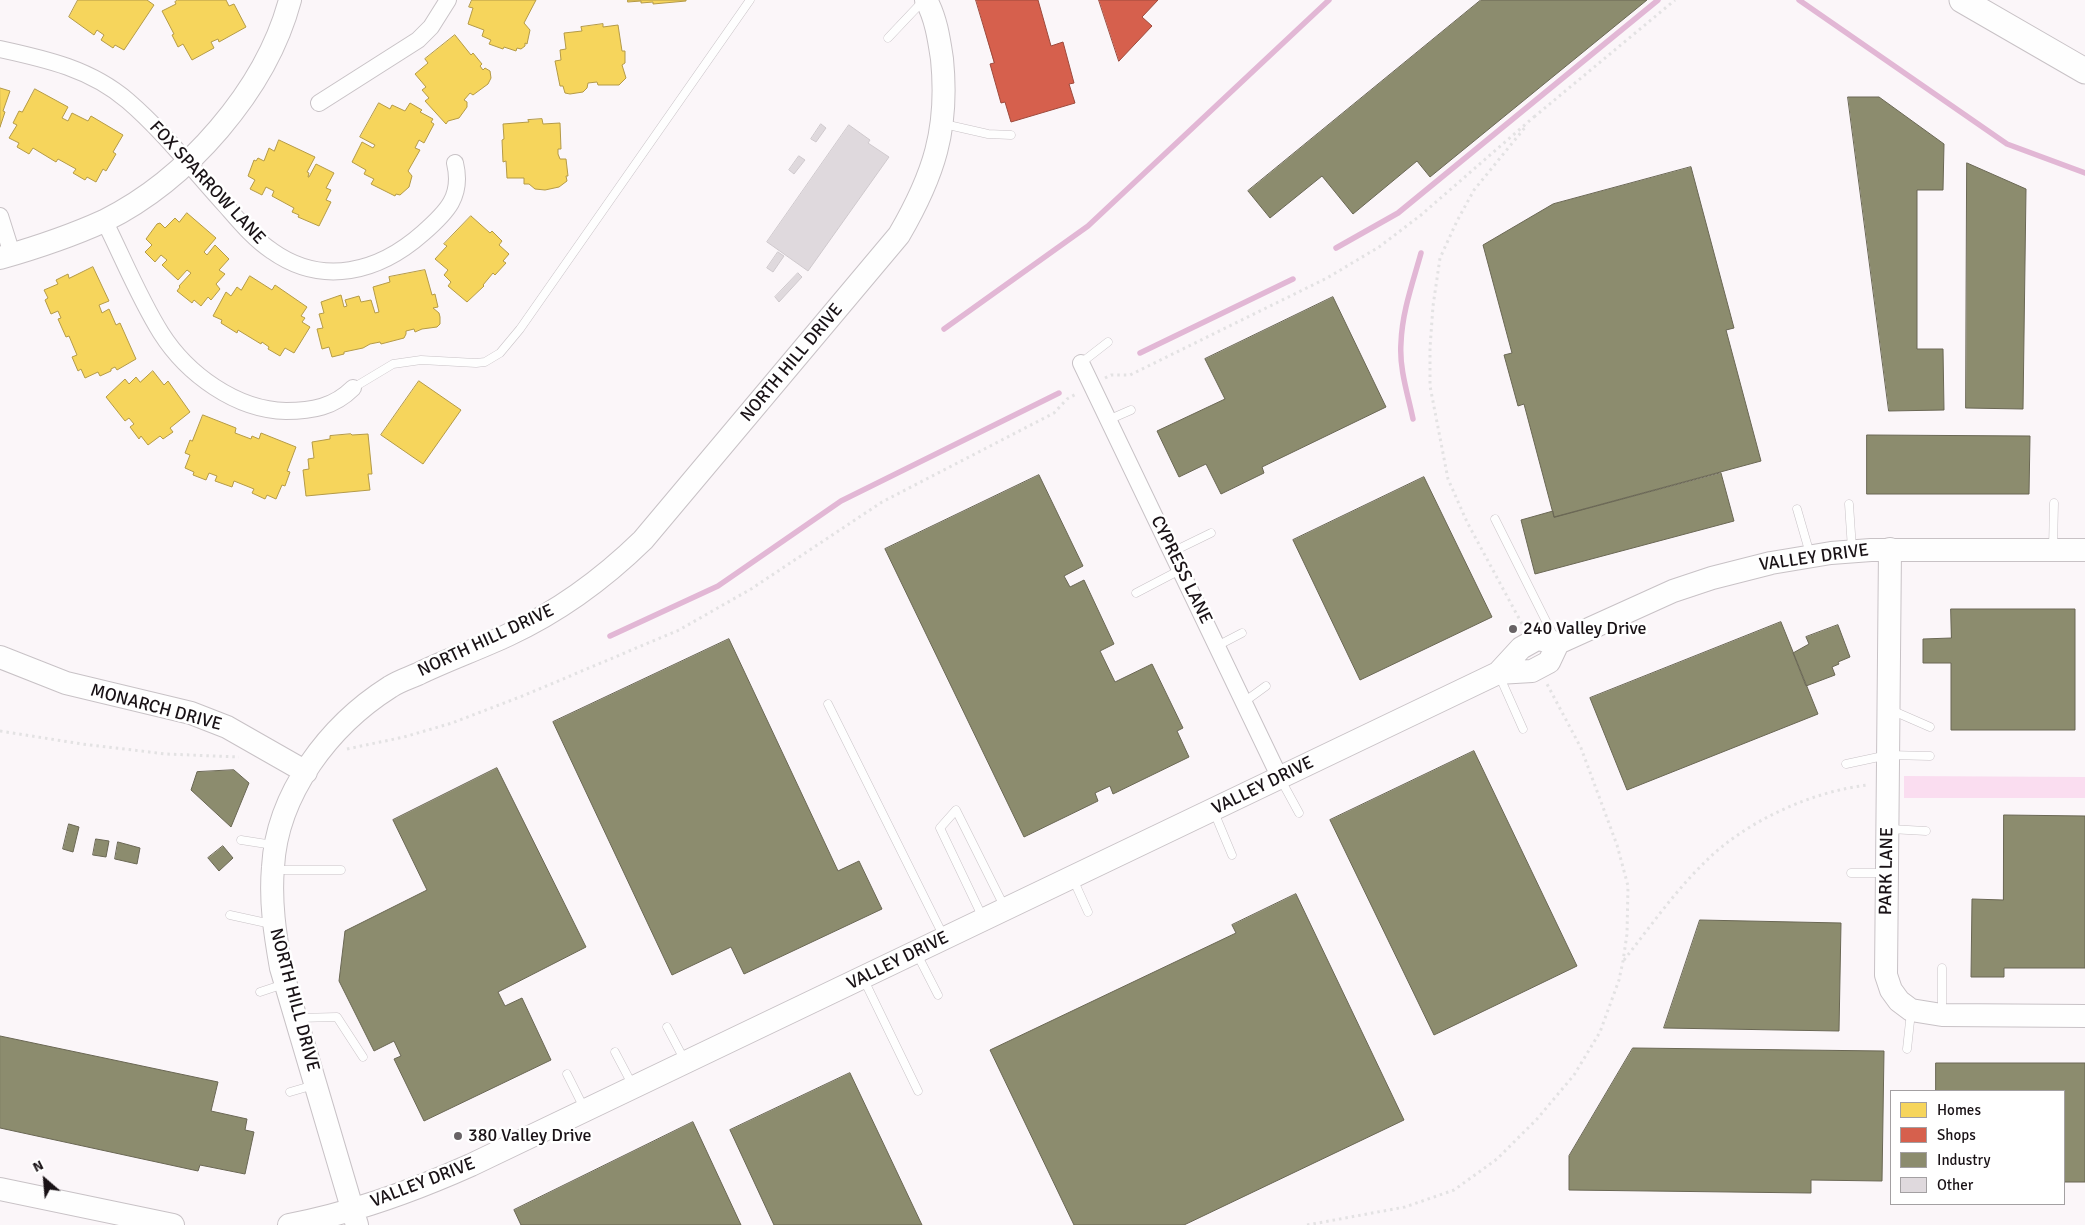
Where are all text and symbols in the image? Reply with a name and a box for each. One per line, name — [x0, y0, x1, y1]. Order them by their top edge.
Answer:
street label: FOX SPARROW LANE — [144, 117, 270, 249]
street label: NORTH HILL DRIVE — [736, 299, 848, 427]
street label: CYPRESS LANE — [1145, 512, 1217, 628]
street label: VALLEY DRIVE — [1758, 540, 1870, 576]
street label: NORTH HILL DRIVE — [414, 600, 558, 682]
place label: 240 Valley Drive — [1523, 618, 1646, 640]
marker: 240 Valley Drive — [1507, 623, 1519, 635]
street label: MONARCH DRIVE — [88, 680, 224, 736]
street label: VALLEY DRIVE — [1209, 752, 1317, 820]
street label: PARK LANE — [1875, 827, 1899, 915]
street label: NORTH HILL DRIVE — [264, 926, 324, 1074]
street label: VALLEY DRIVE — [844, 927, 952, 995]
legend — [1890, 1090, 2065, 1205]
text: Homes — [1937, 1101, 1981, 1119]
place label: 380 Valley Drive — [468, 1125, 591, 1147]
text: Shops — [1937, 1126, 1976, 1144]
marker: 380 Valley Drive — [452, 1130, 464, 1142]
text: Industry — [1937, 1151, 1990, 1169]
street label: VALLEY DRIVE — [368, 1153, 478, 1213]
north arrow — [20, 1155, 70, 1205]
text: N — [30, 1156, 46, 1176]
text: Other — [1937, 1176, 1973, 1194]

